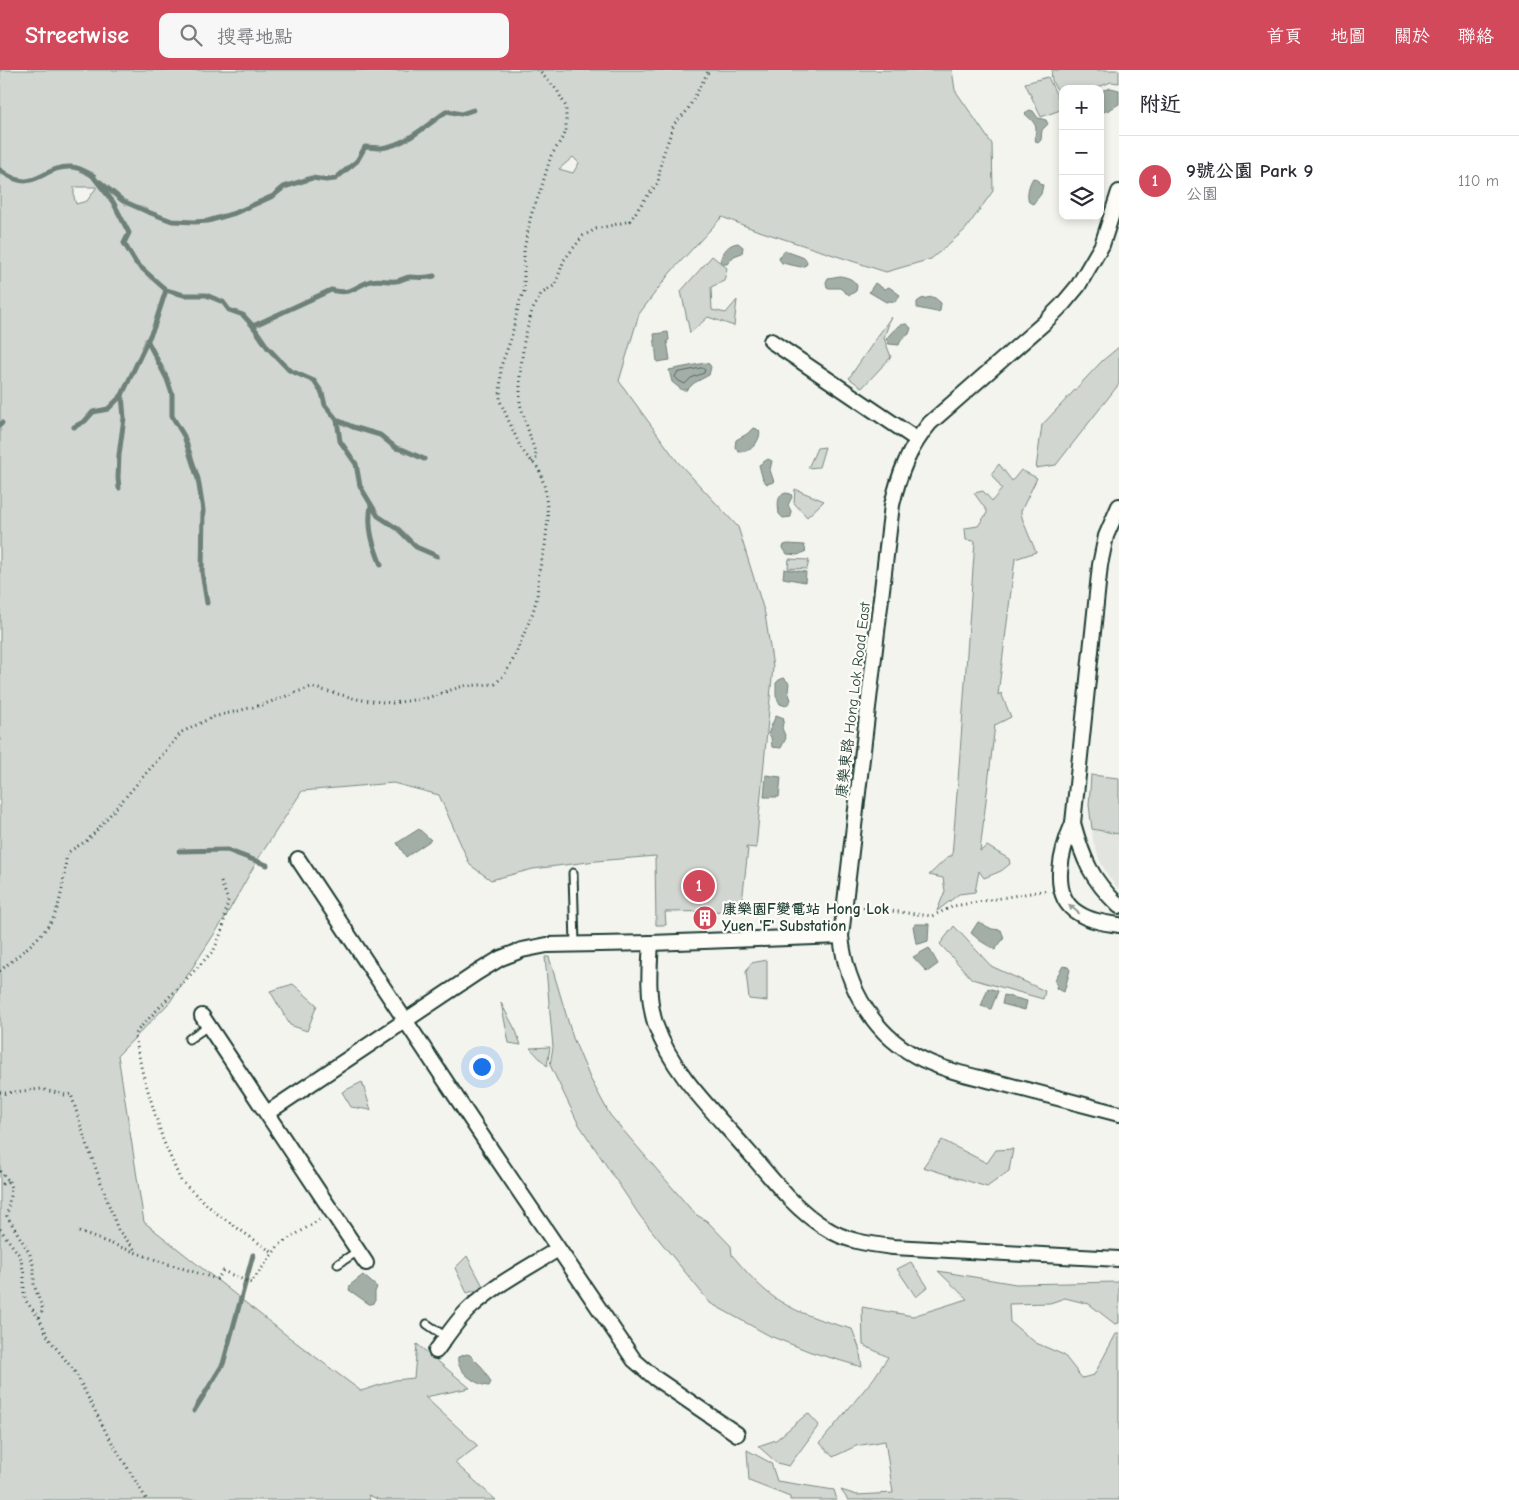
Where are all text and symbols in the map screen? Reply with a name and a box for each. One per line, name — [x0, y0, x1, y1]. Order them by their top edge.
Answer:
search box — [159, 13, 509, 58]
text: Streetwise — [25, 21, 129, 49]
icon: search — [177, 21, 205, 49]
text: 搜尋地點 — [217, 26, 293, 48]
text: 首頁 — [1266, 26, 1302, 47]
text: 地圖 — [1330, 26, 1366, 47]
text: 關於 — [1394, 26, 1430, 47]
text: 聯絡 — [1458, 26, 1494, 47]
map controls — [1059, 85, 1104, 220]
button: + — [1059, 85, 1104, 130]
text: 附近 — [1139, 92, 1181, 116]
button: − — [1059, 130, 1104, 175]
text: 9號公園 Park 9 — [1186, 160, 1313, 182]
text: 1 — [1152, 172, 1158, 190]
text: 110 m — [1458, 172, 1499, 190]
button: layers — [1059, 175, 1104, 220]
text: 公園 — [1186, 185, 1218, 203]
street label: 康樂東路 Hong Lok Road East — [832, 600, 874, 799]
pin: 1 — [683, 867, 715, 905]
place label: 康樂園F變電站 Hong Lok Yuen 'F' Substation — [722, 900, 890, 935]
one-way arrow — [1068, 904, 1081, 915]
building icon: 康樂園F變電站 Hong Lok Yuen 'F' Substation — [692, 905, 718, 931]
your location — [469, 1054, 495, 1080]

